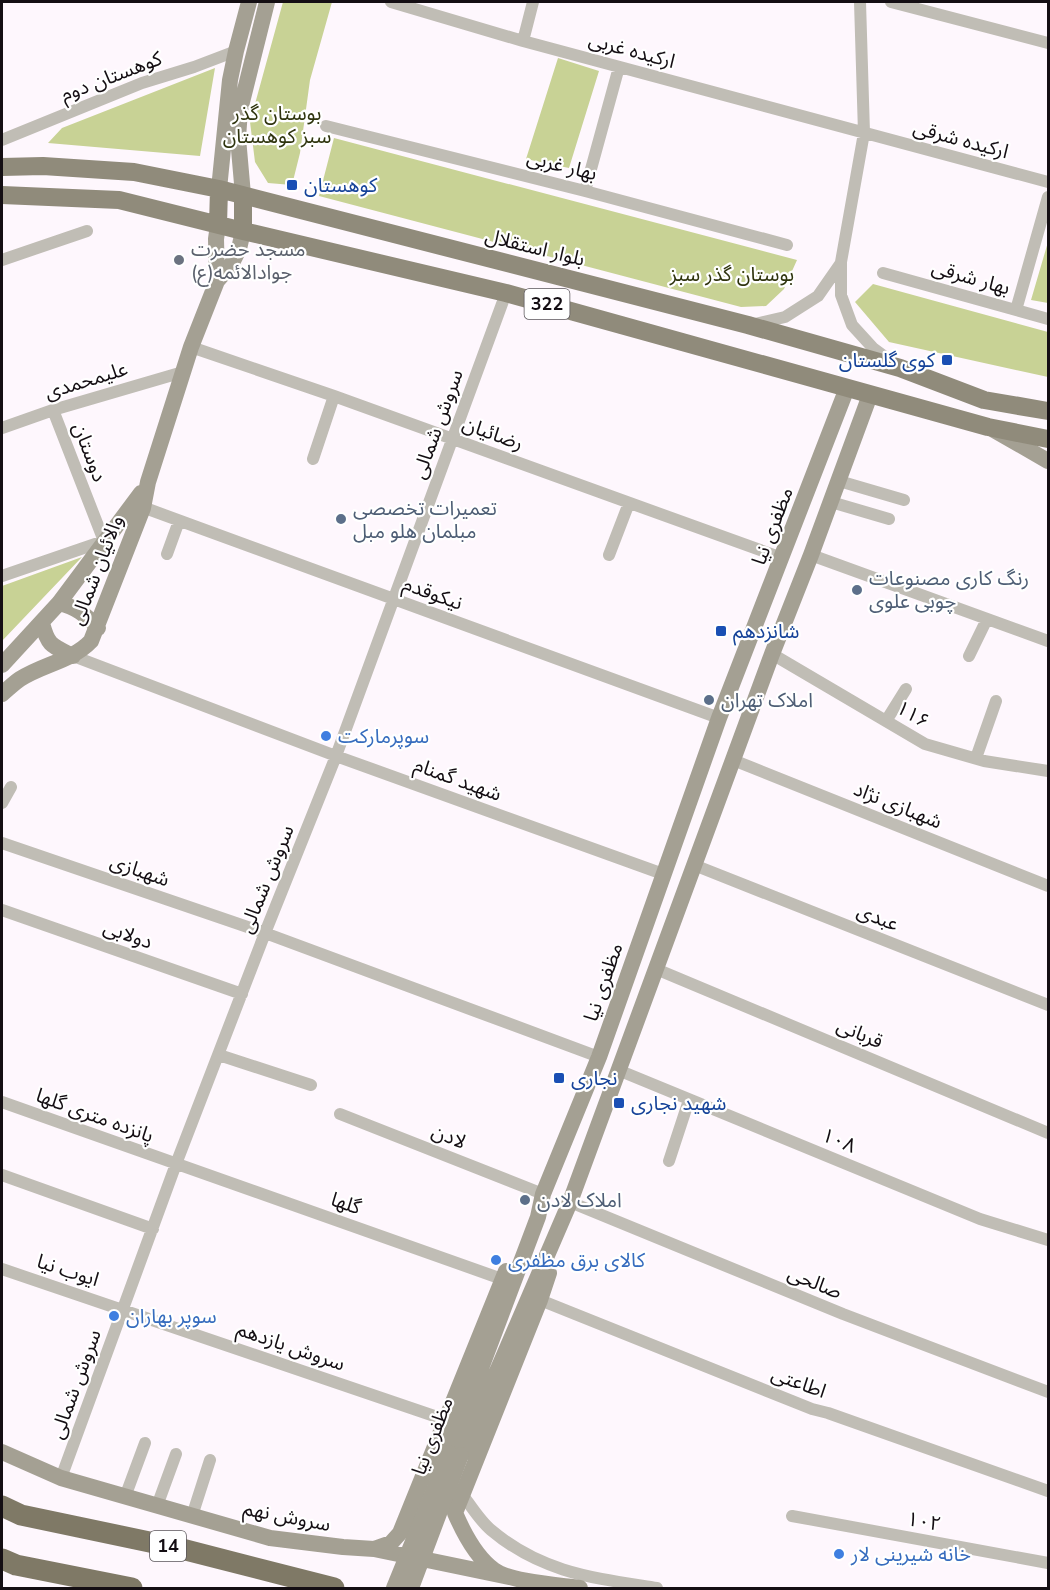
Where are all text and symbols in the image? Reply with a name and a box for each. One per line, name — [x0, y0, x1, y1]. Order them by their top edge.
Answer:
street label: ارکیده غربی — [586, 26, 678, 75]
street label: کوهستان دوم — [57, 45, 167, 109]
park label: بوستان گذر سبز کوهستان — [223, 100, 331, 150]
street label: ارکیده شرقی — [910, 114, 1011, 165]
street label: بهار غربی — [524, 144, 600, 187]
place label: کوهستان — [304, 172, 378, 199]
marker: کوهستان — [285, 178, 299, 192]
street label: بلوار استقلال — [482, 222, 588, 273]
place label: مسجد حضرت جوادالائمه(ع) — [191, 236, 306, 287]
marker: مسجد حضرت جوادالائمه(ع) — [172, 253, 186, 267]
street label: بهار شرقی — [928, 253, 1013, 302]
park label: بوستان گذر سبز — [669, 261, 794, 288]
road number: 322 — [524, 289, 570, 319]
place label: کوی گلستان — [839, 347, 936, 374]
marker: کوی گلستان — [940, 353, 954, 367]
street label: علیمحمدی — [41, 355, 131, 406]
street label: سروش شمالی — [405, 366, 470, 483]
street label: رضائیان — [459, 410, 527, 457]
street label: دوستان — [66, 419, 113, 486]
street label: مظفری نیا — [745, 483, 800, 569]
place label: تعمیرات تخصصی مبلمان هلو مبل — [353, 495, 497, 545]
street label: والائیان شمالی — [63, 511, 130, 629]
marker: تعمیرات تخصصی مبلمان هلو مبل — [334, 512, 348, 526]
place label: رنگ کاری مصنوعات چوبی علوی — [869, 565, 1029, 615]
street label: نیکوقدم — [399, 570, 466, 618]
marker: رنگ کاری مصنوعات چوبی علوی — [850, 583, 864, 597]
place label: شانزدهم — [733, 618, 799, 646]
marker: شانزدهم — [714, 624, 728, 638]
place label: املاک تهران — [721, 687, 813, 714]
marker: املاک تهران — [702, 693, 716, 707]
street label: ۱۱۶ — [891, 694, 934, 735]
place label: سوپرمارکت — [338, 723, 429, 750]
marker: سوپرمارکت — [319, 729, 333, 743]
street label: شهید گمنام — [410, 751, 505, 809]
street label: شهبازی نژاد — [850, 775, 946, 835]
street label: سروش شمالی — [232, 821, 300, 937]
street label: شهبازی — [107, 848, 173, 893]
street label: عبدی — [853, 897, 903, 938]
street label: دولابی — [100, 914, 156, 955]
street label: مظفری نیا — [577, 939, 630, 1025]
street label: قربانی — [833, 1012, 887, 1055]
place label: نجاری — [571, 1065, 617, 1092]
marker: نجاری — [552, 1071, 566, 1085]
street label: پانزده متری گلها — [32, 1082, 158, 1149]
place label: شهید نجاری — [631, 1090, 727, 1117]
marker: شهید نجاری — [612, 1096, 626, 1110]
street label: لادن — [428, 1117, 470, 1156]
street label: ۱۰۸ — [818, 1122, 860, 1160]
street label: گلها — [327, 1186, 365, 1221]
place label: املاک لادن — [537, 1187, 622, 1214]
marker: املاک لادن — [518, 1193, 532, 1207]
place label: کالای برق مظفری — [508, 1247, 646, 1274]
street label: ایوب نیا — [33, 1248, 102, 1293]
marker: کالای برق مظفری — [489, 1253, 503, 1267]
street label: صالحی — [784, 1259, 846, 1306]
place label: سوپر بهاران — [126, 1303, 217, 1330]
marker: سوپر بهاران — [107, 1309, 121, 1323]
street label: سروش یازدهم — [233, 1315, 348, 1379]
street label: سروش شمالی — [43, 1326, 108, 1443]
street label: اطاعتی — [768, 1360, 830, 1405]
street label: مظفری نیا — [405, 1393, 460, 1479]
street label: سروش نهم — [241, 1495, 333, 1539]
street label: ۱۰۲ — [905, 1505, 943, 1538]
road number: 14 — [150, 1531, 186, 1561]
place label: خانه شیرینی لار — [850, 1541, 971, 1568]
marker: خانه شیرینی لار — [832, 1547, 846, 1561]

